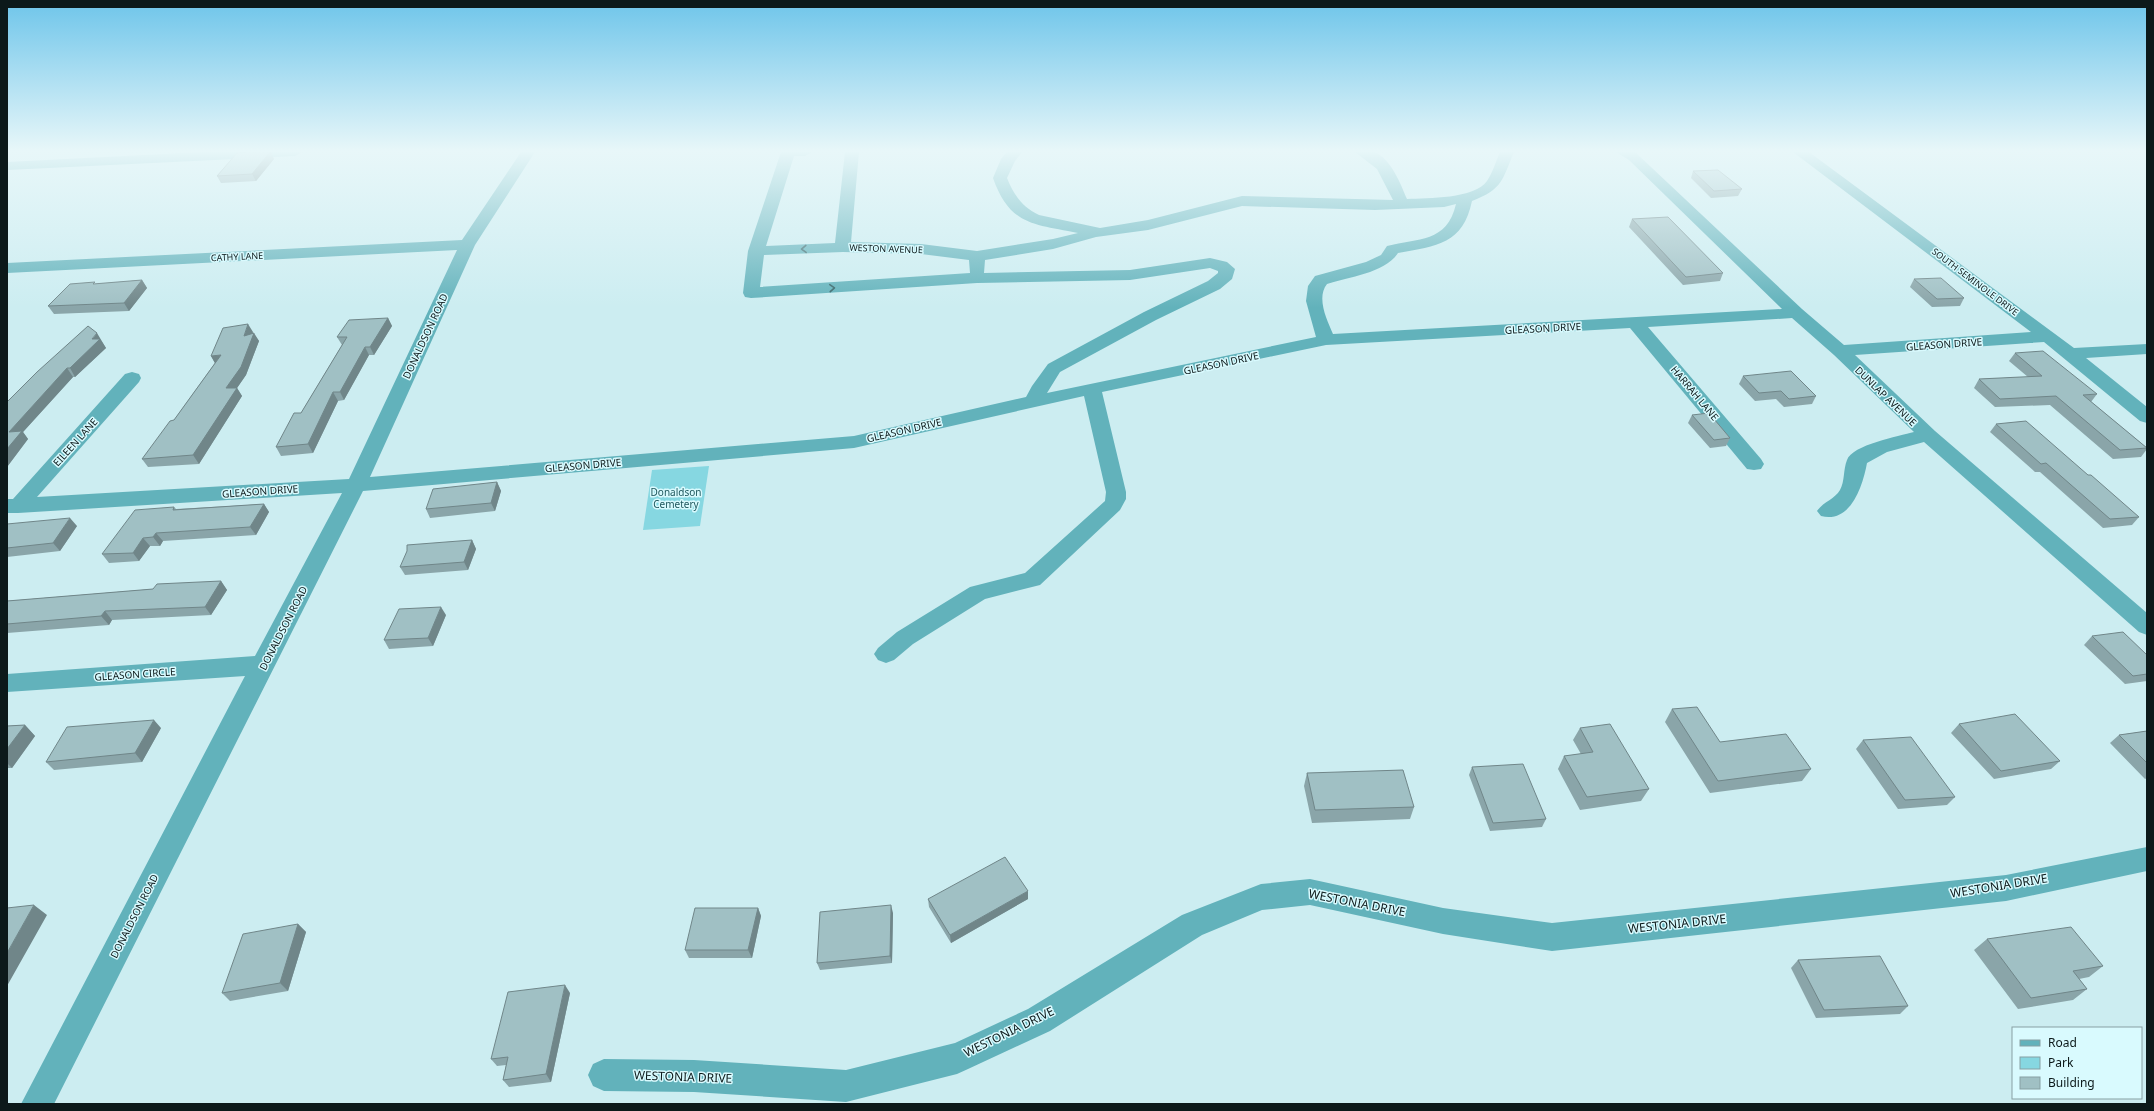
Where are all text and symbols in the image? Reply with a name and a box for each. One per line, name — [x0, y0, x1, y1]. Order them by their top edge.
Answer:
street label: WESTON AVENUE — [849, 241, 923, 256]
one-way arrow — [801, 244, 807, 253]
street label: SOUTH SEMINOLE DRIVE — [1929, 245, 2021, 318]
street label: CATHY LANE — [211, 249, 263, 264]
one-way arrow — [829, 283, 835, 292]
street label: DONALDSON ROAD — [399, 291, 451, 381]
street label: GLEASON DRIVE — [1504, 319, 1582, 337]
street label: GLEASON DRIVE — [1905, 334, 1983, 354]
street label: GLEASON DRIVE — [1182, 348, 1260, 378]
street label: HARRAH LANE — [1668, 363, 1722, 423]
street label: DUNLAP AVENUE — [1852, 363, 1920, 429]
street label: EILEEN LANE — [50, 415, 100, 469]
street label: GLEASON DRIVE — [865, 415, 943, 445]
street label: GLEASON DRIVE — [544, 455, 622, 475]
street label: GLEASON DRIVE — [221, 481, 299, 501]
park label: Donaldson Cemetery — [651, 485, 701, 511]
street label: DONALDSON ROAD — [256, 584, 310, 672]
street label: GLEASON CIRCLE — [94, 664, 176, 684]
street label: WESTONIA DRIVE — [1949, 869, 2049, 902]
street label: DONALDSON ROAD — [107, 872, 161, 960]
street label: WESTONIA DRIVE — [1307, 885, 1407, 920]
street label: WESTONIA DRIVE — [1627, 910, 1727, 937]
street label: WESTONIA DRIVE — [961, 1002, 1057, 1061]
legend — [2012, 1027, 2142, 1099]
text: Road — [2048, 1034, 2077, 1051]
text: Park — [2048, 1054, 2074, 1071]
street label: WESTONIA DRIVE — [634, 1066, 732, 1087]
text: Building — [2048, 1074, 2095, 1091]

